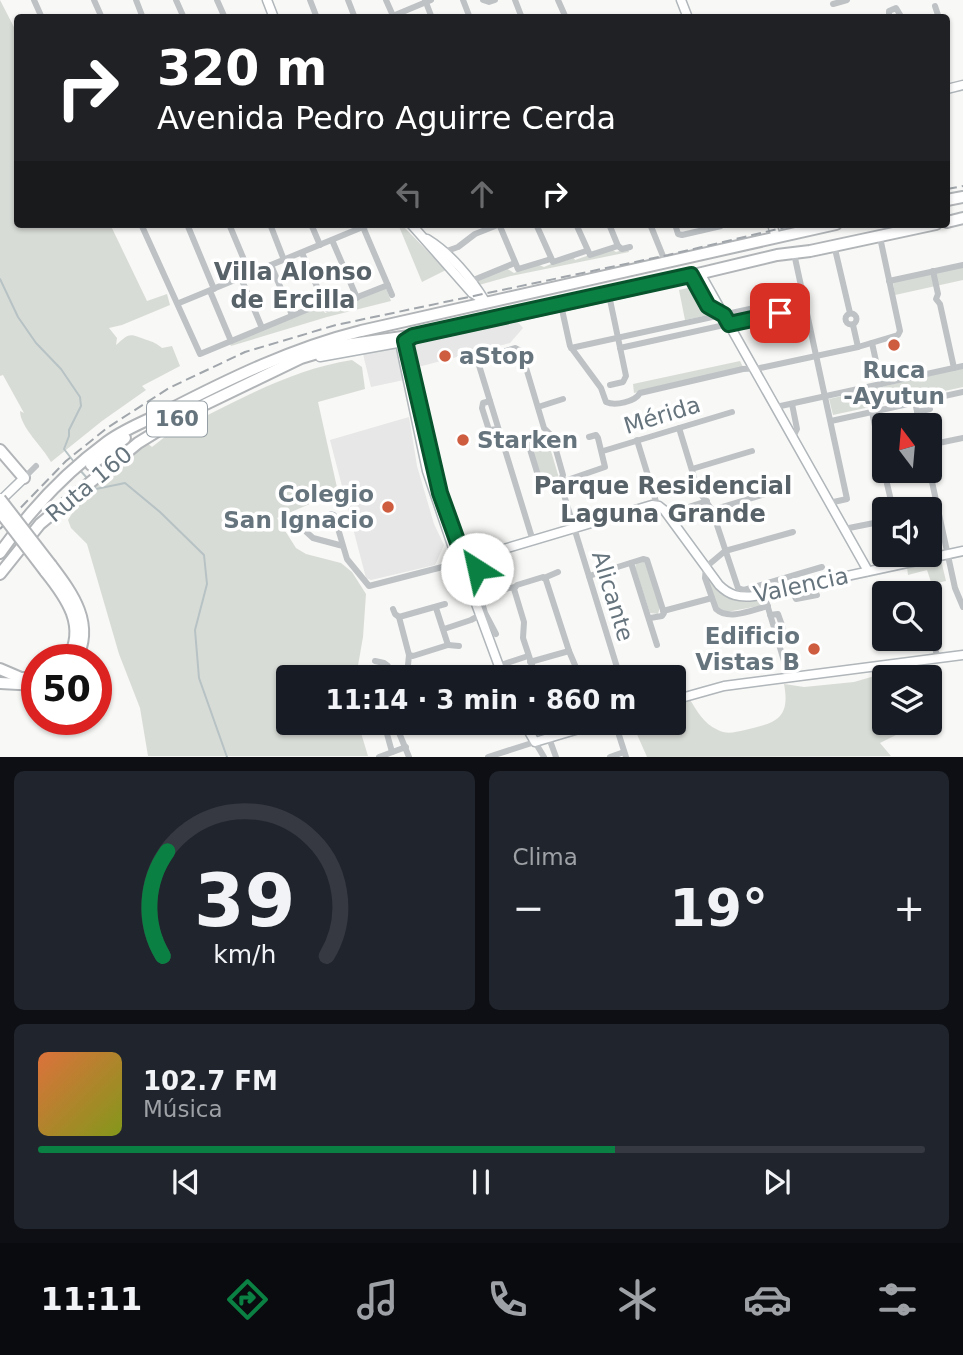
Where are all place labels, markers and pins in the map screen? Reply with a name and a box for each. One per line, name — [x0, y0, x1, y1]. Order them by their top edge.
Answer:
pin — [750, 283, 810, 343]
marker: Ruca -Ayutun — [886, 337, 902, 353]
place label: aStop — [459, 343, 534, 369]
marker: aStop — [437, 348, 453, 364]
place label: Ruca -Ayutun — [843, 357, 945, 409]
place label: Starken — [477, 427, 578, 453]
marker: Starken — [455, 432, 471, 448]
place label: Colegio San Ignacio — [223, 481, 374, 533]
marker: Colegio San Ignacio — [380, 499, 396, 515]
place label: Edificio Vistas B — [695, 623, 800, 675]
marker: Edificio Vistas B — [806, 641, 822, 657]

